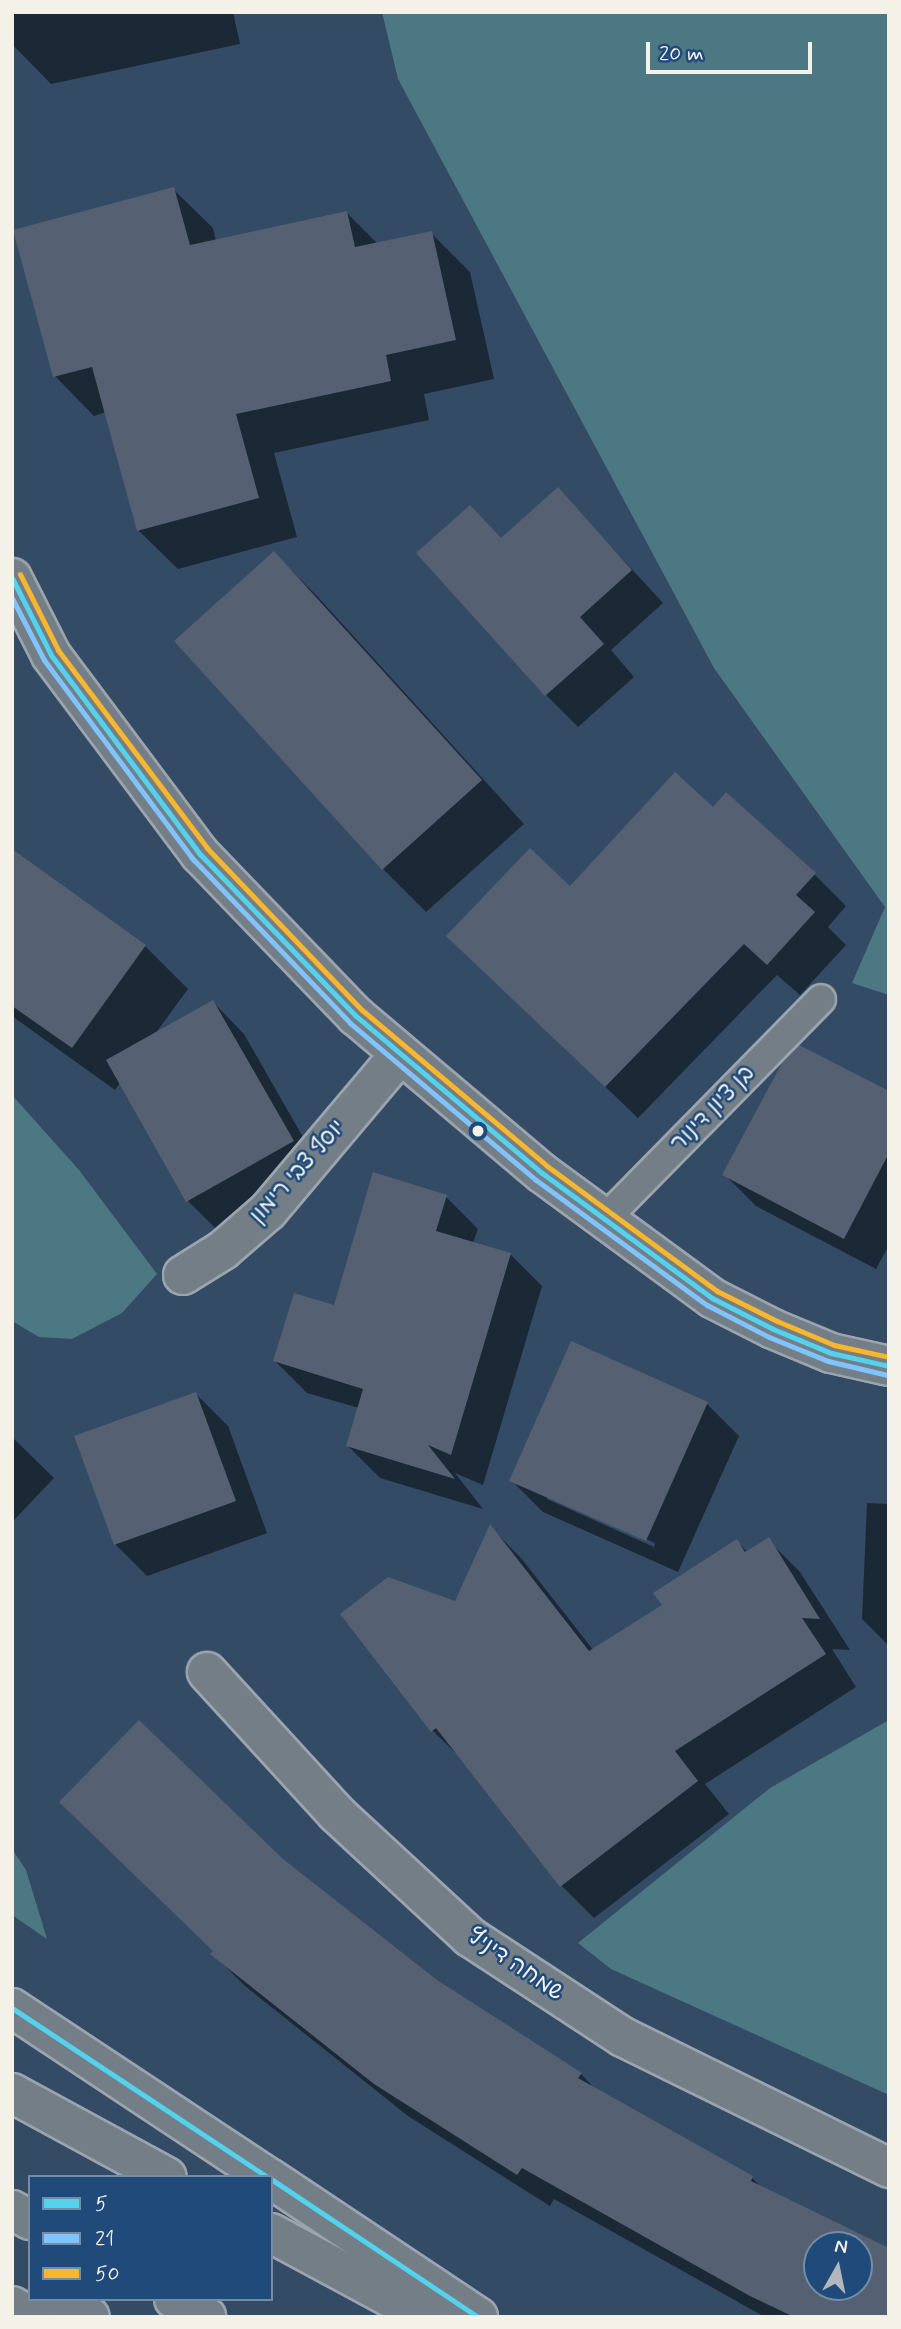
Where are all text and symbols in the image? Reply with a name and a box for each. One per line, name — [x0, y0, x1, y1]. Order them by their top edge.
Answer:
scale bar — [649, 28, 815, 72]
text: 20 m — [659, 40, 704, 68]
street label: בן ציון דינור — [665, 1060, 761, 1158]
street label: יוסף צבי רימון — [244, 1115, 352, 1229]
unlabelled marker — [471, 1124, 485, 1138]
street label: שמחה דיניץ — [462, 1923, 568, 2007]
legend — [28, 2175, 273, 2301]
text: 5 — [95, 2190, 108, 2218]
text: 21 — [95, 2225, 114, 2253]
north arrow — [803, 2231, 873, 2301]
text: N — [833, 2233, 849, 2260]
text: 50 — [95, 2260, 120, 2288]

